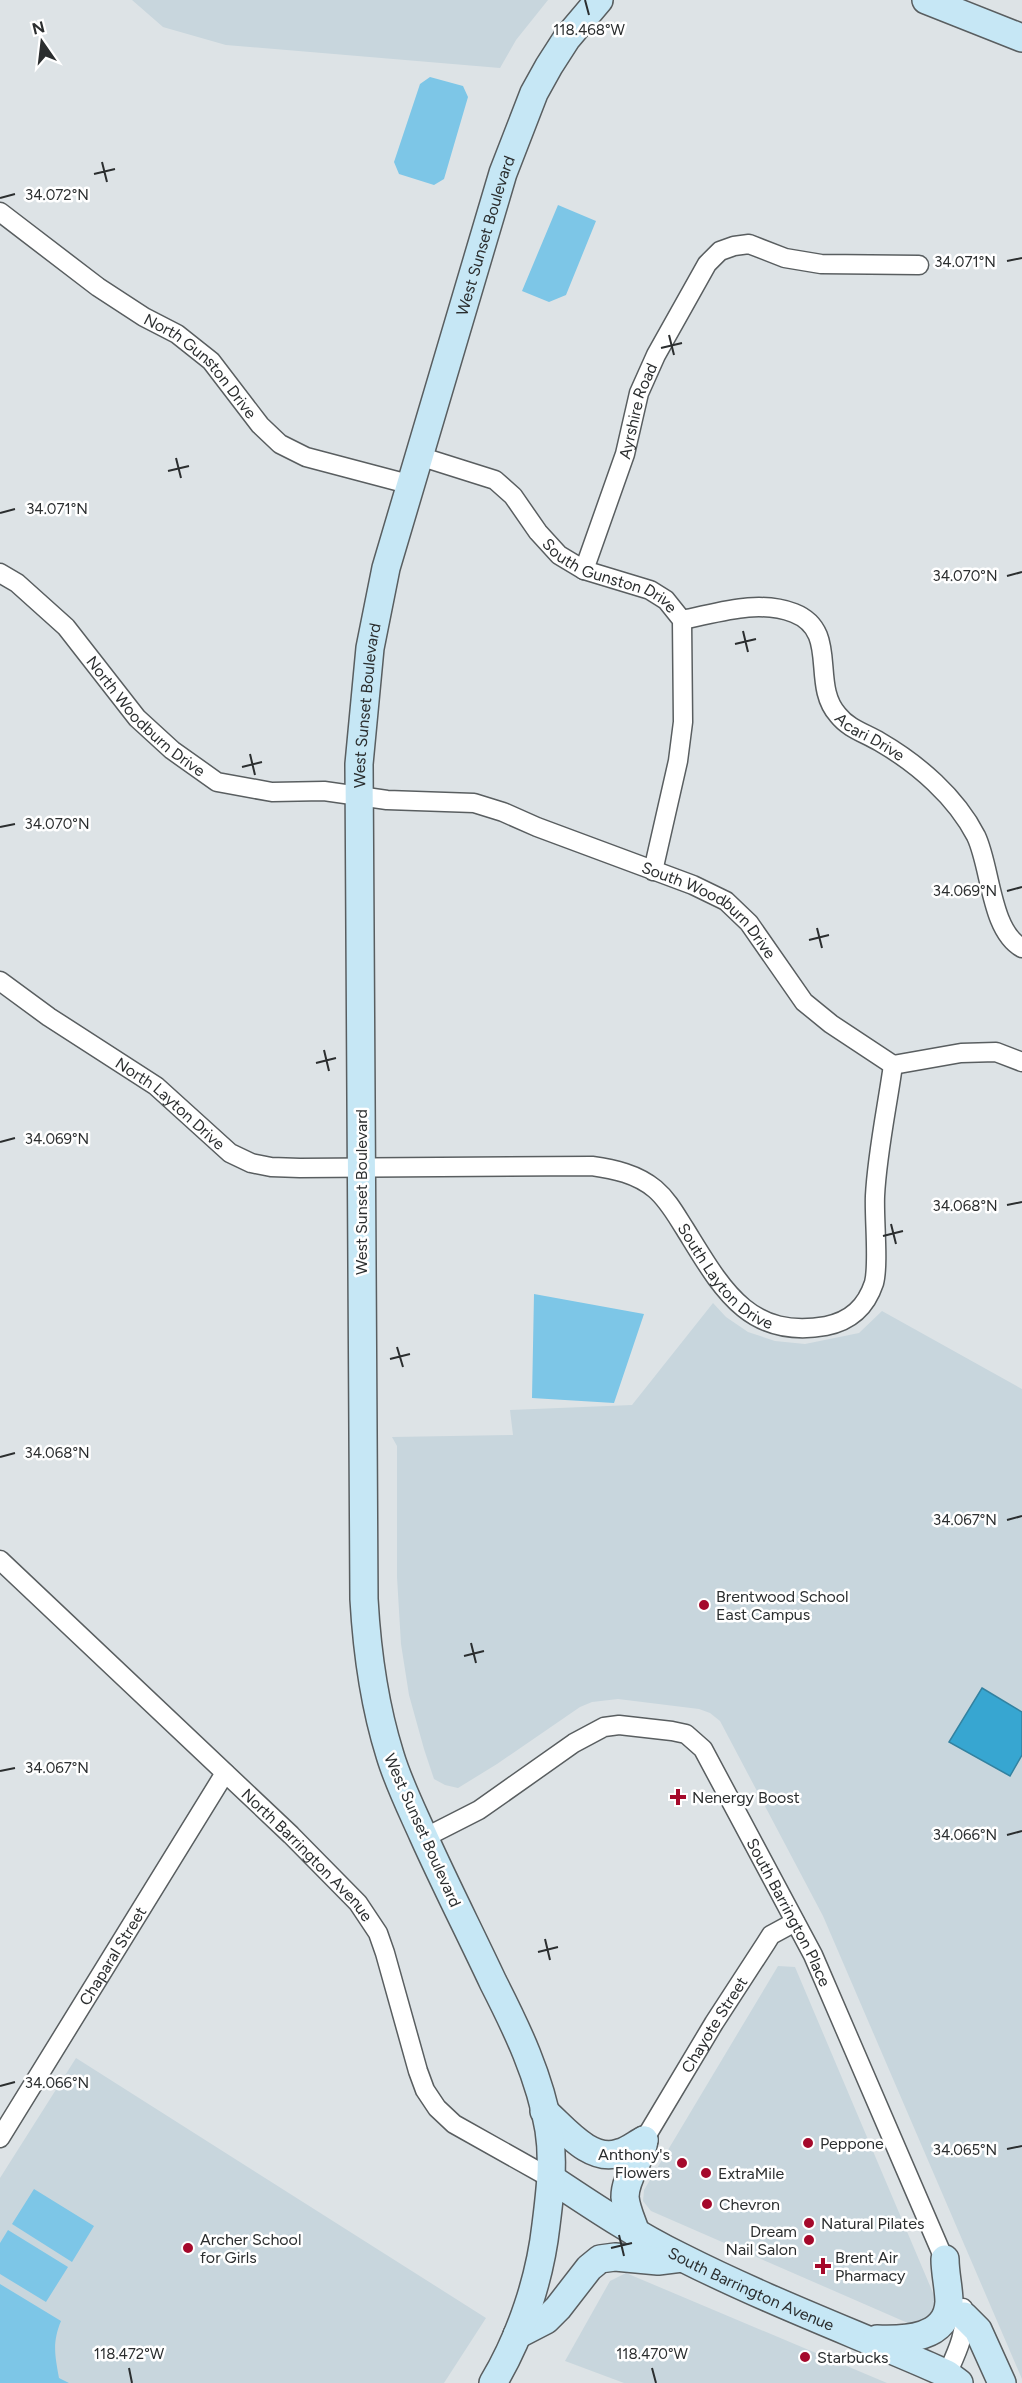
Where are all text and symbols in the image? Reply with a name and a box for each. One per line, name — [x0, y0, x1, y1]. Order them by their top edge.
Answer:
north arrow — [12, 12, 72, 72]
text: N — [30, 17, 47, 39]
text: 118.468°W — [553, 21, 625, 39]
street label: West Sunset Boulevard — [452, 153, 519, 318]
text: 34.072°N — [25, 186, 89, 204]
text: 34.071°N — [934, 253, 996, 271]
street label: North Gunston Drive — [141, 310, 261, 422]
street label: Ayrshire Road — [615, 360, 661, 461]
text: 34.071°N — [26, 500, 88, 518]
street label: South Gunston Drive — [538, 534, 681, 617]
text: 34.070°N — [932, 567, 998, 585]
street label: West Sunset Boulevard — [350, 621, 385, 788]
street label: North Woodburn Drive — [82, 652, 209, 781]
street label: Acari Drive — [831, 709, 909, 765]
text: 34.070°N — [24, 815, 90, 833]
street label: South Woodburn Drive — [639, 858, 780, 963]
text: 34.069°N — [933, 882, 997, 900]
street label: North Layton Drive — [112, 1053, 229, 1154]
street label: West Sunset Boulevard — [352, 1109, 371, 1275]
text: 34.069°N — [25, 1130, 89, 1148]
text: 34.068°N — [932, 1197, 998, 1215]
street label: South Layton Drive — [674, 1220, 776, 1333]
text: 34.068°N — [24, 1444, 90, 1462]
text: 34.067°N — [933, 1511, 997, 1529]
place label: Brentwood School East Campus — [716, 1587, 849, 1624]
marker: Brentwood School East Campus — [697, 1598, 711, 1612]
street label: West Sunset Boulevard — [380, 1751, 465, 1910]
text: 34.067°N — [25, 1759, 89, 1777]
street label: North Barrington Avenue — [238, 1784, 377, 1925]
marker: Nenergy Boost — [669, 1788, 687, 1806]
place label: Nenergy Boost — [692, 1788, 800, 1807]
text: 34.066°N — [933, 1826, 997, 1844]
street label: South Barrington Place — [742, 1835, 835, 1990]
street label: Chaparal Street — [75, 1903, 150, 2009]
street label: Chayote Street — [677, 1973, 752, 2076]
text: 34.066°N — [25, 2074, 89, 2092]
place label: Peppone — [820, 2134, 884, 2153]
marker: Peppone — [801, 2136, 815, 2150]
text: 34.065°N — [933, 2141, 997, 2159]
place label: Anthony's Flowers — [598, 2145, 670, 2182]
marker: Anthony's Flowers — [675, 2156, 689, 2170]
place label: ExtraMile — [718, 2164, 784, 2183]
marker: ExtraMile — [699, 2166, 713, 2180]
place label: Chevron — [719, 2195, 780, 2214]
marker: Chevron — [700, 2197, 714, 2211]
place label: Natural Pilates — [821, 2214, 924, 2233]
marker: Natural Pilates — [802, 2216, 816, 2230]
place label: Dream Nail Salon — [726, 2222, 797, 2259]
place label: Archer School for Girls — [200, 2230, 301, 2267]
marker: Dream Nail Salon — [802, 2233, 816, 2247]
marker: Archer School for Girls — [181, 2241, 195, 2255]
street label: South Barrington Avenue — [665, 2243, 837, 2335]
place label: Brent Air Pharmacy — [835, 2248, 906, 2285]
marker: Brent Air Pharmacy — [816, 2259, 830, 2273]
text: 118.472°W — [94, 2345, 165, 2363]
text: 118.470°W — [616, 2345, 688, 2363]
place label: Starbucks — [817, 2348, 889, 2367]
marker: Starbucks — [798, 2350, 812, 2364]

